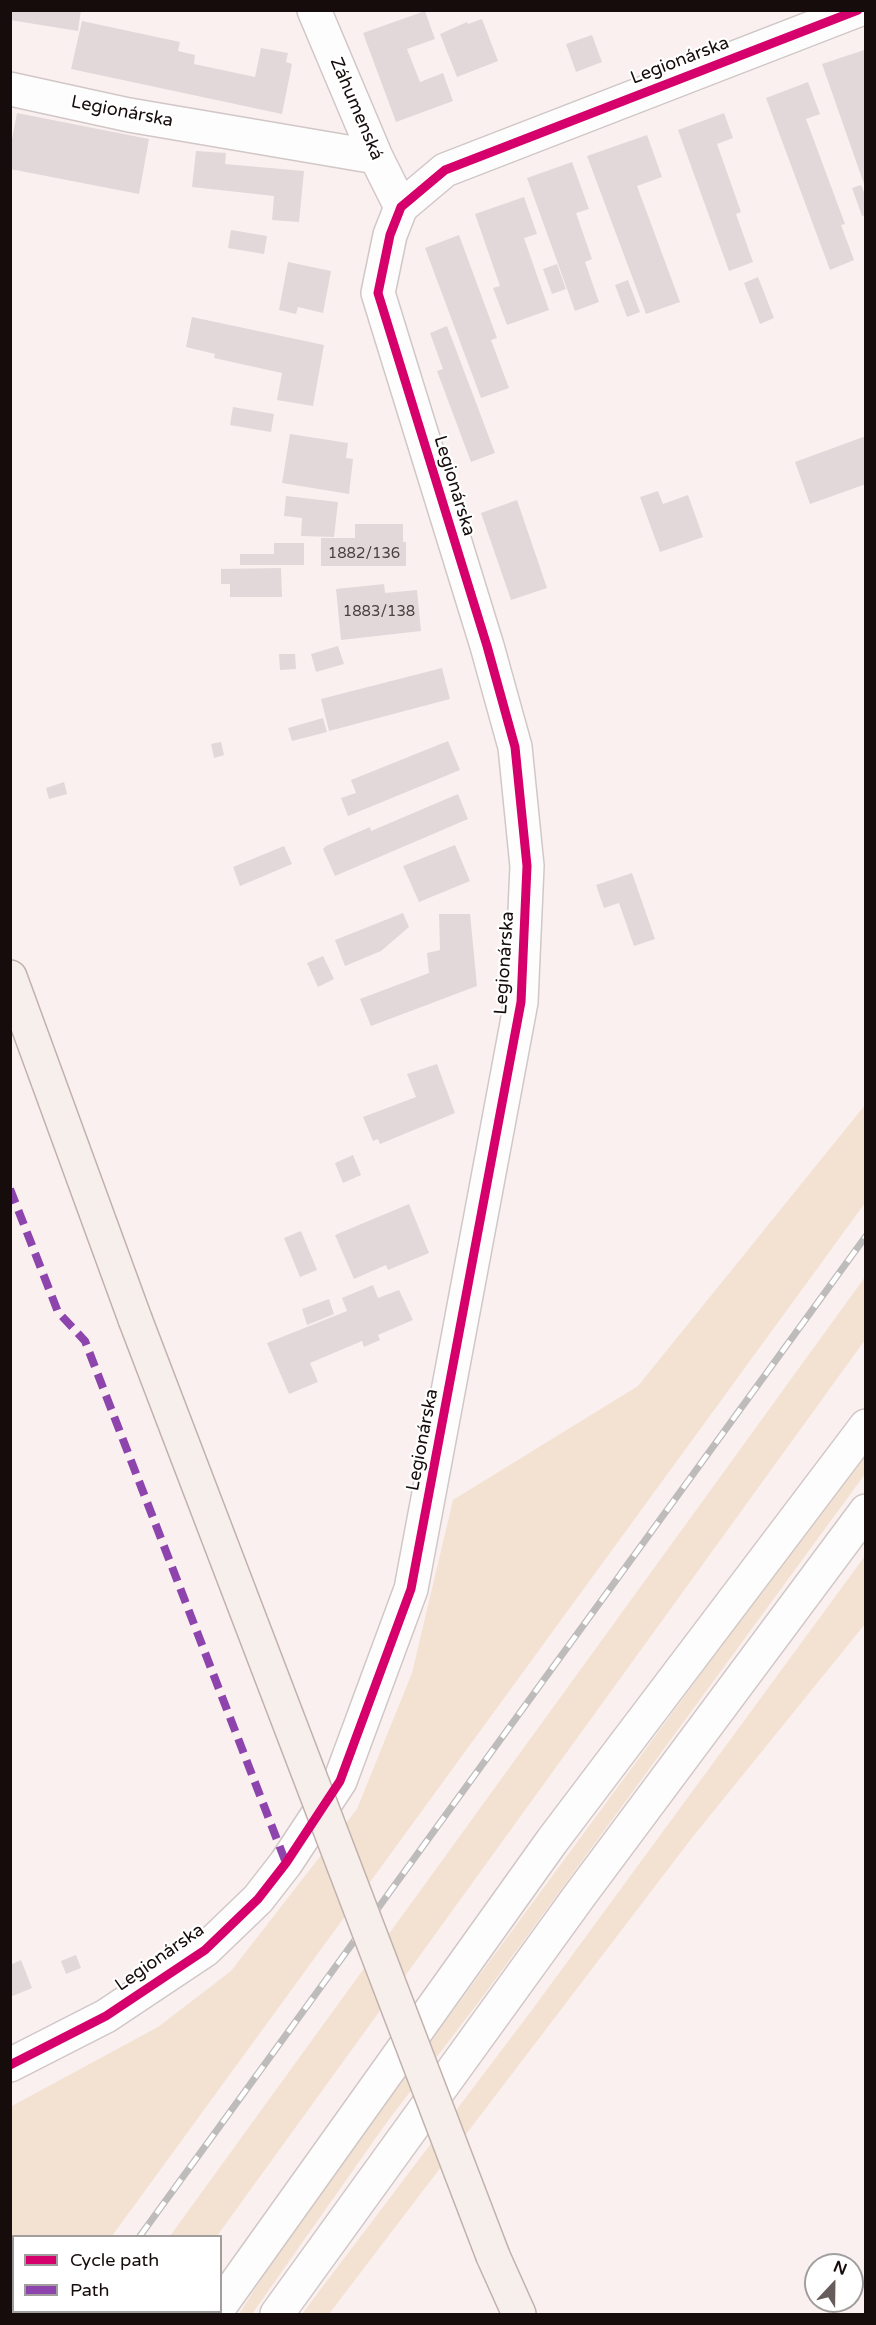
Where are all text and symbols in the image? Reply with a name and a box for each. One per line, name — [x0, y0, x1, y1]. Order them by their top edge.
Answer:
street label: Legionárska — [628, 32, 732, 90]
street label: Záhumenská — [325, 54, 387, 164]
street label: Legionárska — [69, 92, 175, 132]
street label: Legionárska — [429, 433, 479, 539]
house number: 1882/136 — [328, 545, 400, 563]
house number: 1883/138 — [343, 603, 415, 621]
street label: Legionárska — [491, 911, 519, 1015]
street label: Legionárska — [403, 1387, 443, 1493]
street label: Legionárska — [111, 1919, 209, 1997]
legend — [12, 2235, 222, 2313]
text: Cycle path — [70, 2249, 159, 2271]
north arrow — [804, 2253, 864, 2313]
text: N — [830, 2256, 850, 2280]
text: Path — [70, 2279, 109, 2301]

